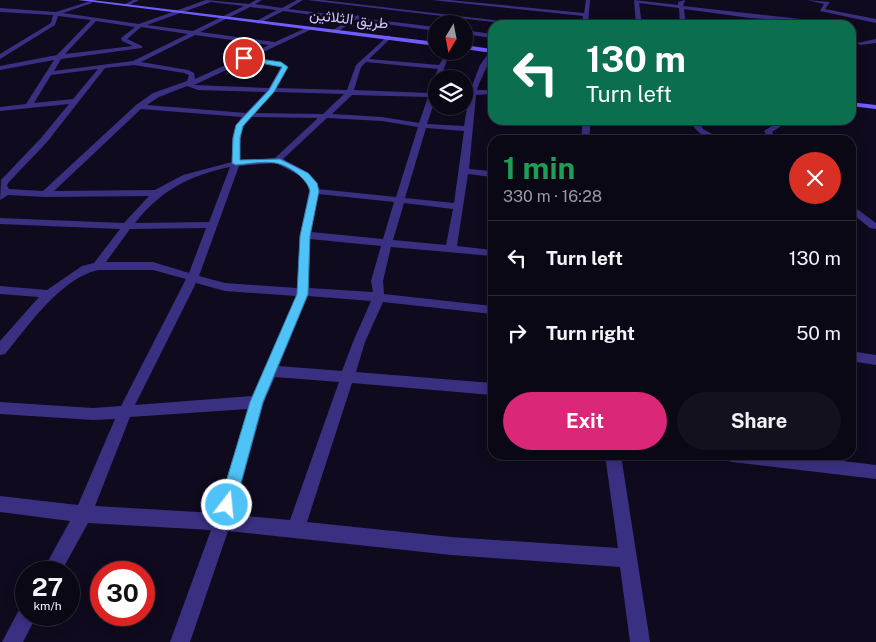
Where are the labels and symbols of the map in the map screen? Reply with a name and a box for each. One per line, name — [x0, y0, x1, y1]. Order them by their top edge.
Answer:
street label: طريق الثلاثين — [308, 5, 390, 34]
north arrow — [428, 15, 472, 60]
pin — [223, 37, 265, 79]
position arrow — [200, 478, 252, 530]
speed limit sign: 30 — [90, 561, 155, 626]

